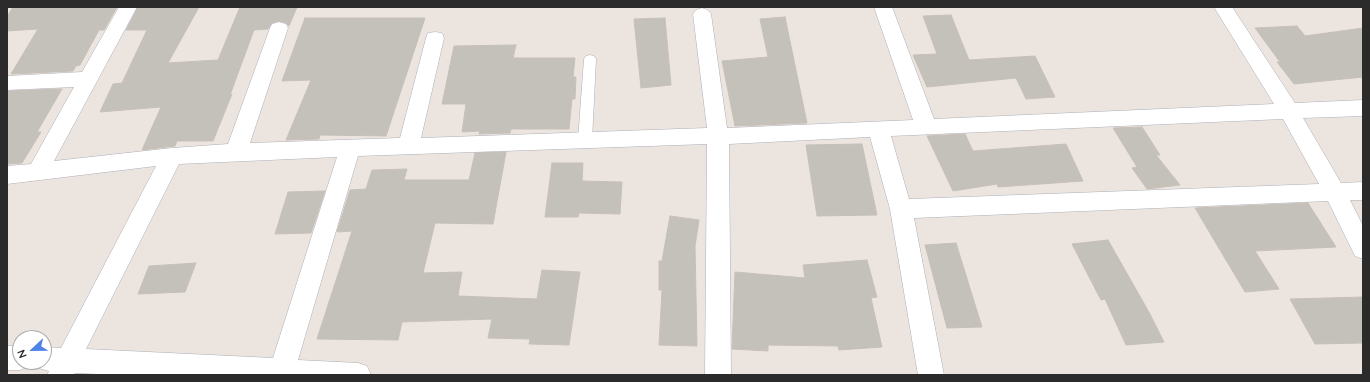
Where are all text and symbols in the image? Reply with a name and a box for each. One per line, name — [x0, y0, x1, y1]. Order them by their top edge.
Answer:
north arrow — [12, 330, 52, 370]
text: N — [14, 348, 30, 360]

